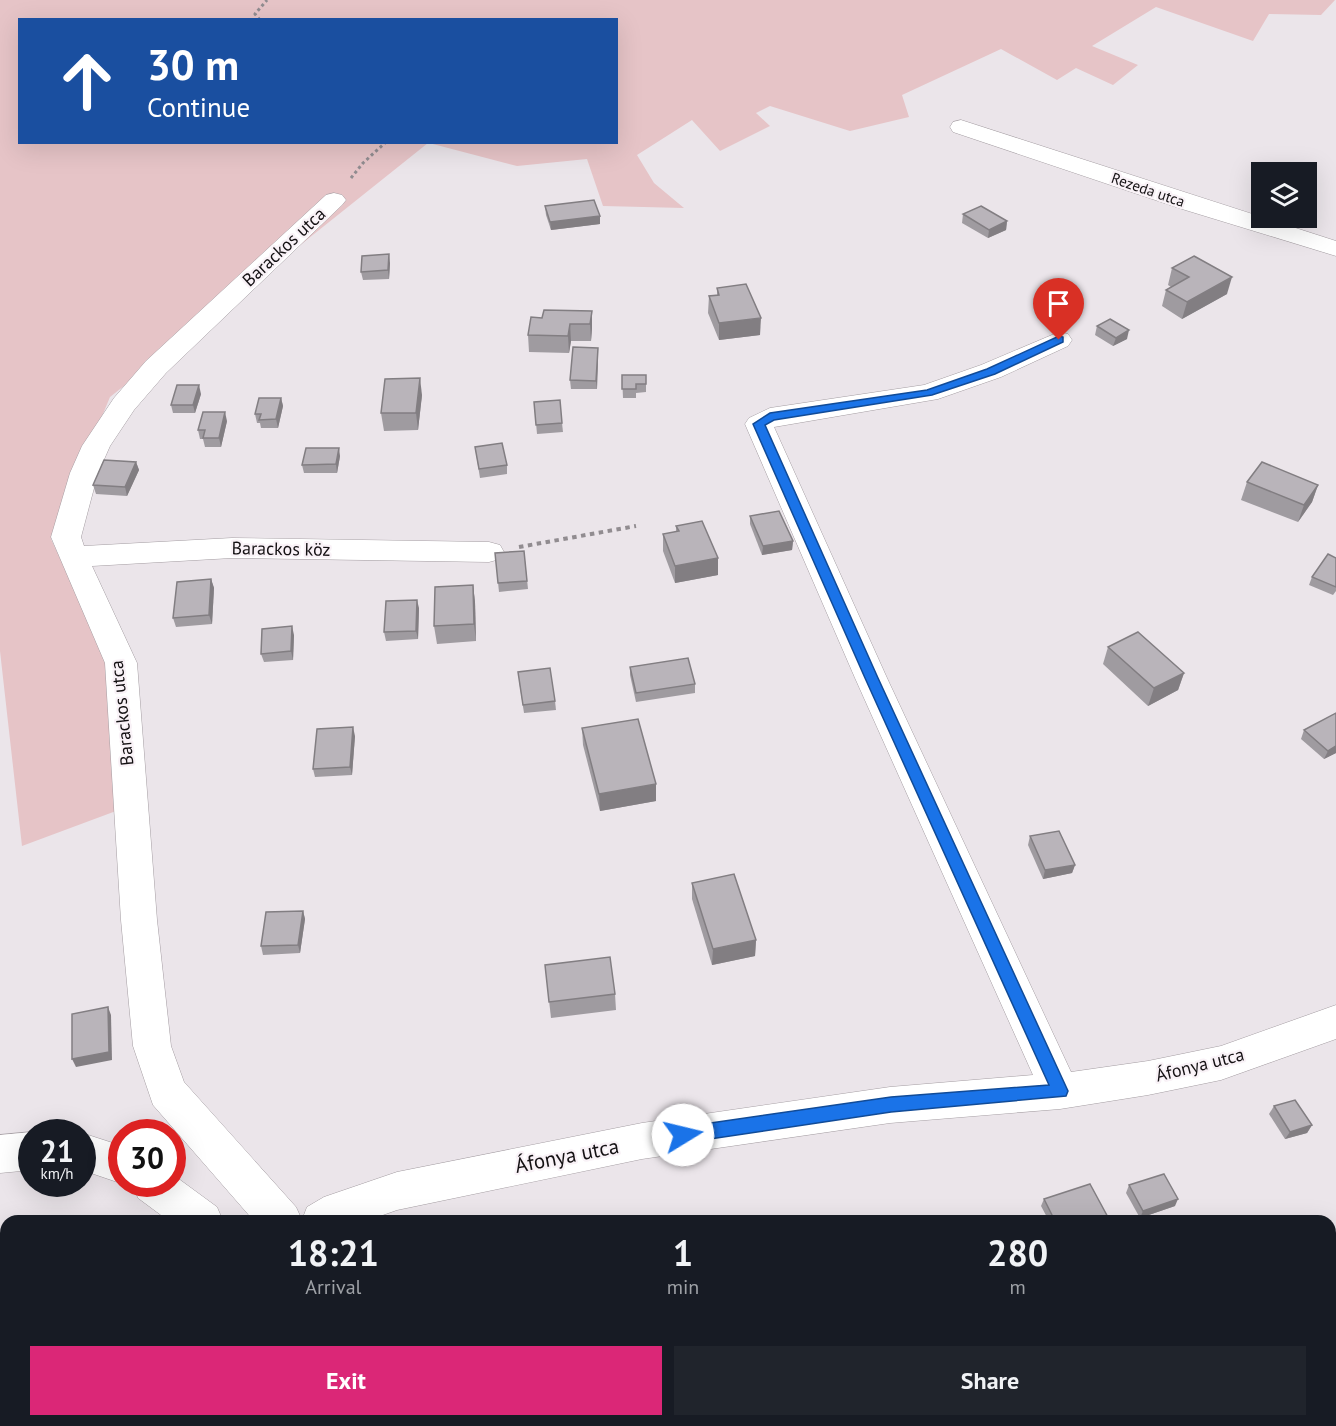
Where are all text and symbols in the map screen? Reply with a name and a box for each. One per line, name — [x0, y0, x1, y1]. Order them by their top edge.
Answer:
text: 30 m — [147, 37, 239, 92]
icon: ahead — [48, 42, 126, 120]
text: Continue — [147, 90, 250, 124]
map controls — [1251, 162, 1317, 228]
button: layers — [1251, 162, 1317, 228]
street label: Rezeda utca — [1109, 168, 1187, 211]
street label: Barackos utca — [237, 202, 330, 291]
pin — [1033, 278, 1084, 340]
icon: arrive — [1042, 287, 1075, 320]
street label: Barackos köz — [231, 536, 331, 561]
street label: Barackos utca — [105, 659, 138, 767]
street label: Áfonya utca — [1153, 1042, 1246, 1087]
position arrow — [651, 1103, 715, 1167]
speed limit sign: 30 — [108, 1119, 186, 1197]
text: 21 — [40, 1131, 74, 1170]
street label: Áfonya utca — [513, 1132, 621, 1179]
text: km/h — [41, 1164, 73, 1183]
text: 18:21 — [288, 1229, 379, 1276]
text: 1 — [673, 1229, 693, 1276]
text: 280 — [987, 1229, 1048, 1276]
text: Arrival — [305, 1274, 361, 1300]
text: min — [667, 1274, 699, 1300]
text: m — [1010, 1274, 1026, 1300]
button: Exit — [30, 1346, 662, 1415]
button: Share — [674, 1346, 1306, 1415]

